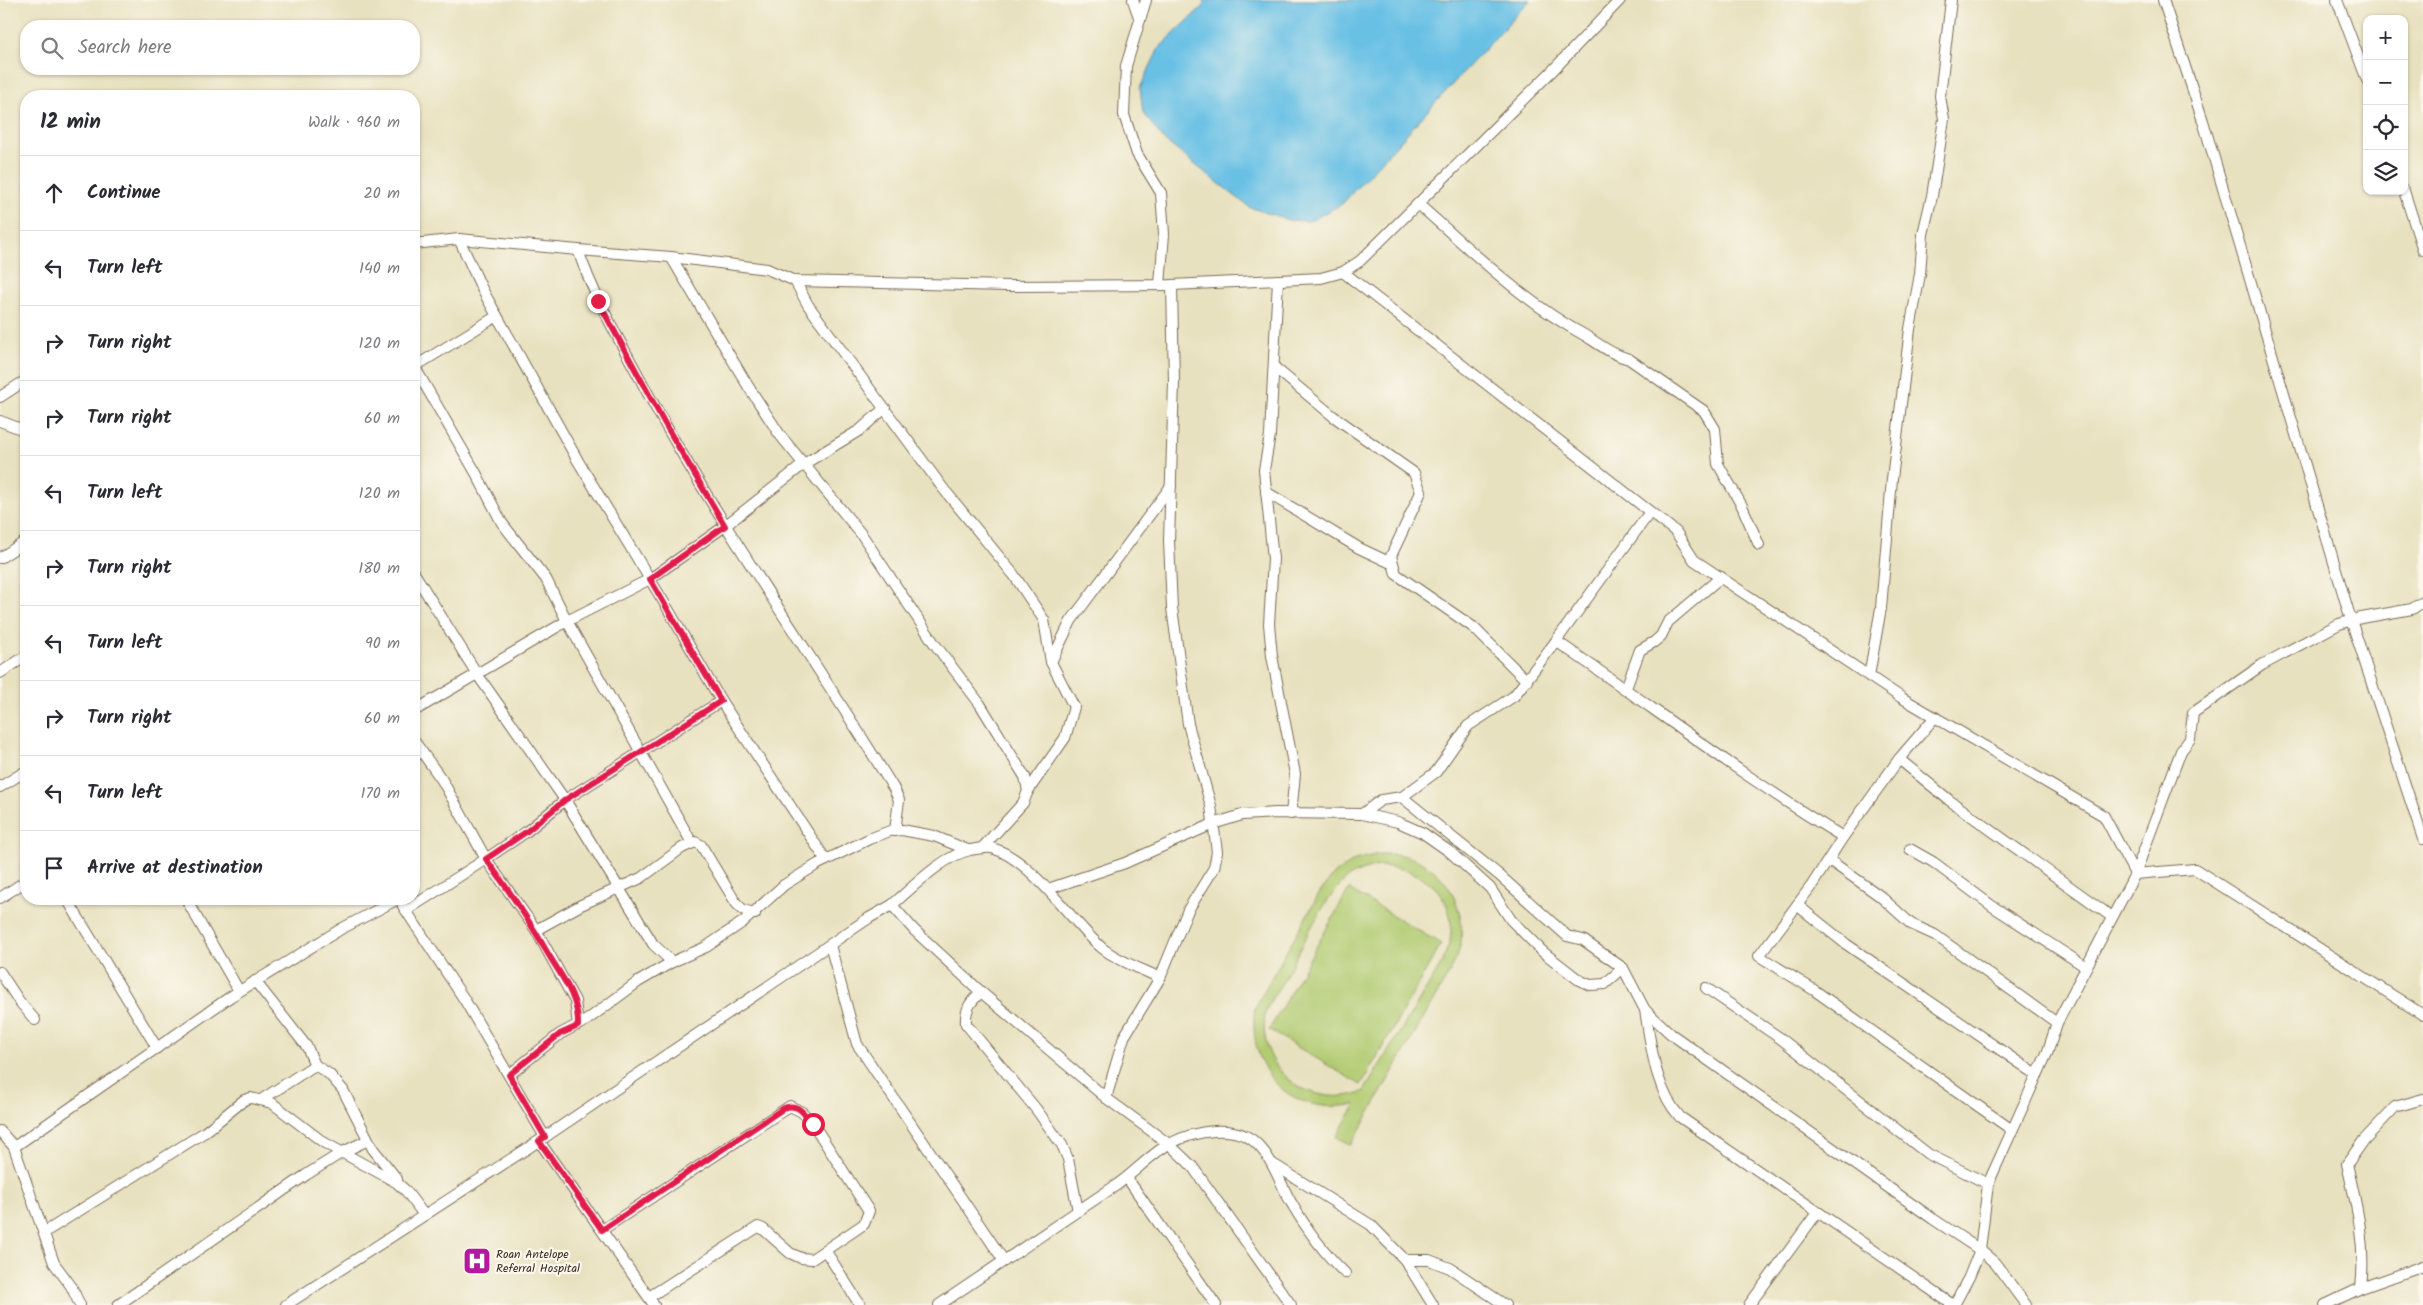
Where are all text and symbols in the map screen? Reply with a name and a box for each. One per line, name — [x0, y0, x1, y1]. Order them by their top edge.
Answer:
map controls — [2363, 15, 2408, 195]
button: + — [2363, 15, 2408, 60]
search box — [20, 20, 420, 75]
text: Search here — [78, 33, 172, 63]
icon: search — [38, 34, 66, 62]
button: − — [2363, 60, 2408, 105]
button: locate — [2363, 105, 2408, 150]
text: 12 min — [40, 106, 101, 139]
text: Walk · 960 m — [308, 110, 400, 135]
button: layers — [2363, 150, 2408, 195]
text: Continue — [87, 178, 160, 208]
icon: ahead — [40, 179, 68, 207]
text: 20 m — [364, 181, 400, 206]
text: Turn left — [87, 253, 162, 283]
icon: left — [40, 254, 68, 282]
text: 140 m — [359, 256, 400, 281]
route end — [587, 290, 610, 313]
text: Turn right — [87, 328, 172, 358]
icon: right — [40, 329, 68, 357]
text: 120 m — [359, 331, 400, 356]
text: Turn right — [87, 403, 172, 433]
icon: right — [40, 404, 68, 432]
text: 60 m — [364, 406, 400, 431]
text: Turn left — [87, 478, 162, 508]
icon: left — [40, 479, 68, 507]
text: 120 m — [359, 481, 400, 506]
text: Turn right — [87, 553, 172, 583]
icon: right — [40, 554, 68, 582]
text: 180 m — [358, 556, 400, 581]
text: Turn left — [87, 628, 162, 658]
icon: left — [40, 629, 68, 657]
text: 90 m — [365, 631, 400, 656]
text: Turn right — [87, 703, 172, 733]
icon: right — [40, 704, 68, 732]
text: 60 m — [364, 706, 400, 731]
text: Turn left — [87, 778, 162, 808]
icon: left — [40, 779, 68, 807]
text: 170 m — [360, 781, 400, 806]
text: Arrive at destination — [87, 853, 263, 883]
icon: arrive — [40, 854, 68, 882]
route start — [802, 1113, 825, 1136]
place label: Roan Antelope Referral Hospital — [496, 1245, 580, 1278]
hospital icon: Roan Antelope Referral Hospital — [462, 1246, 492, 1276]

